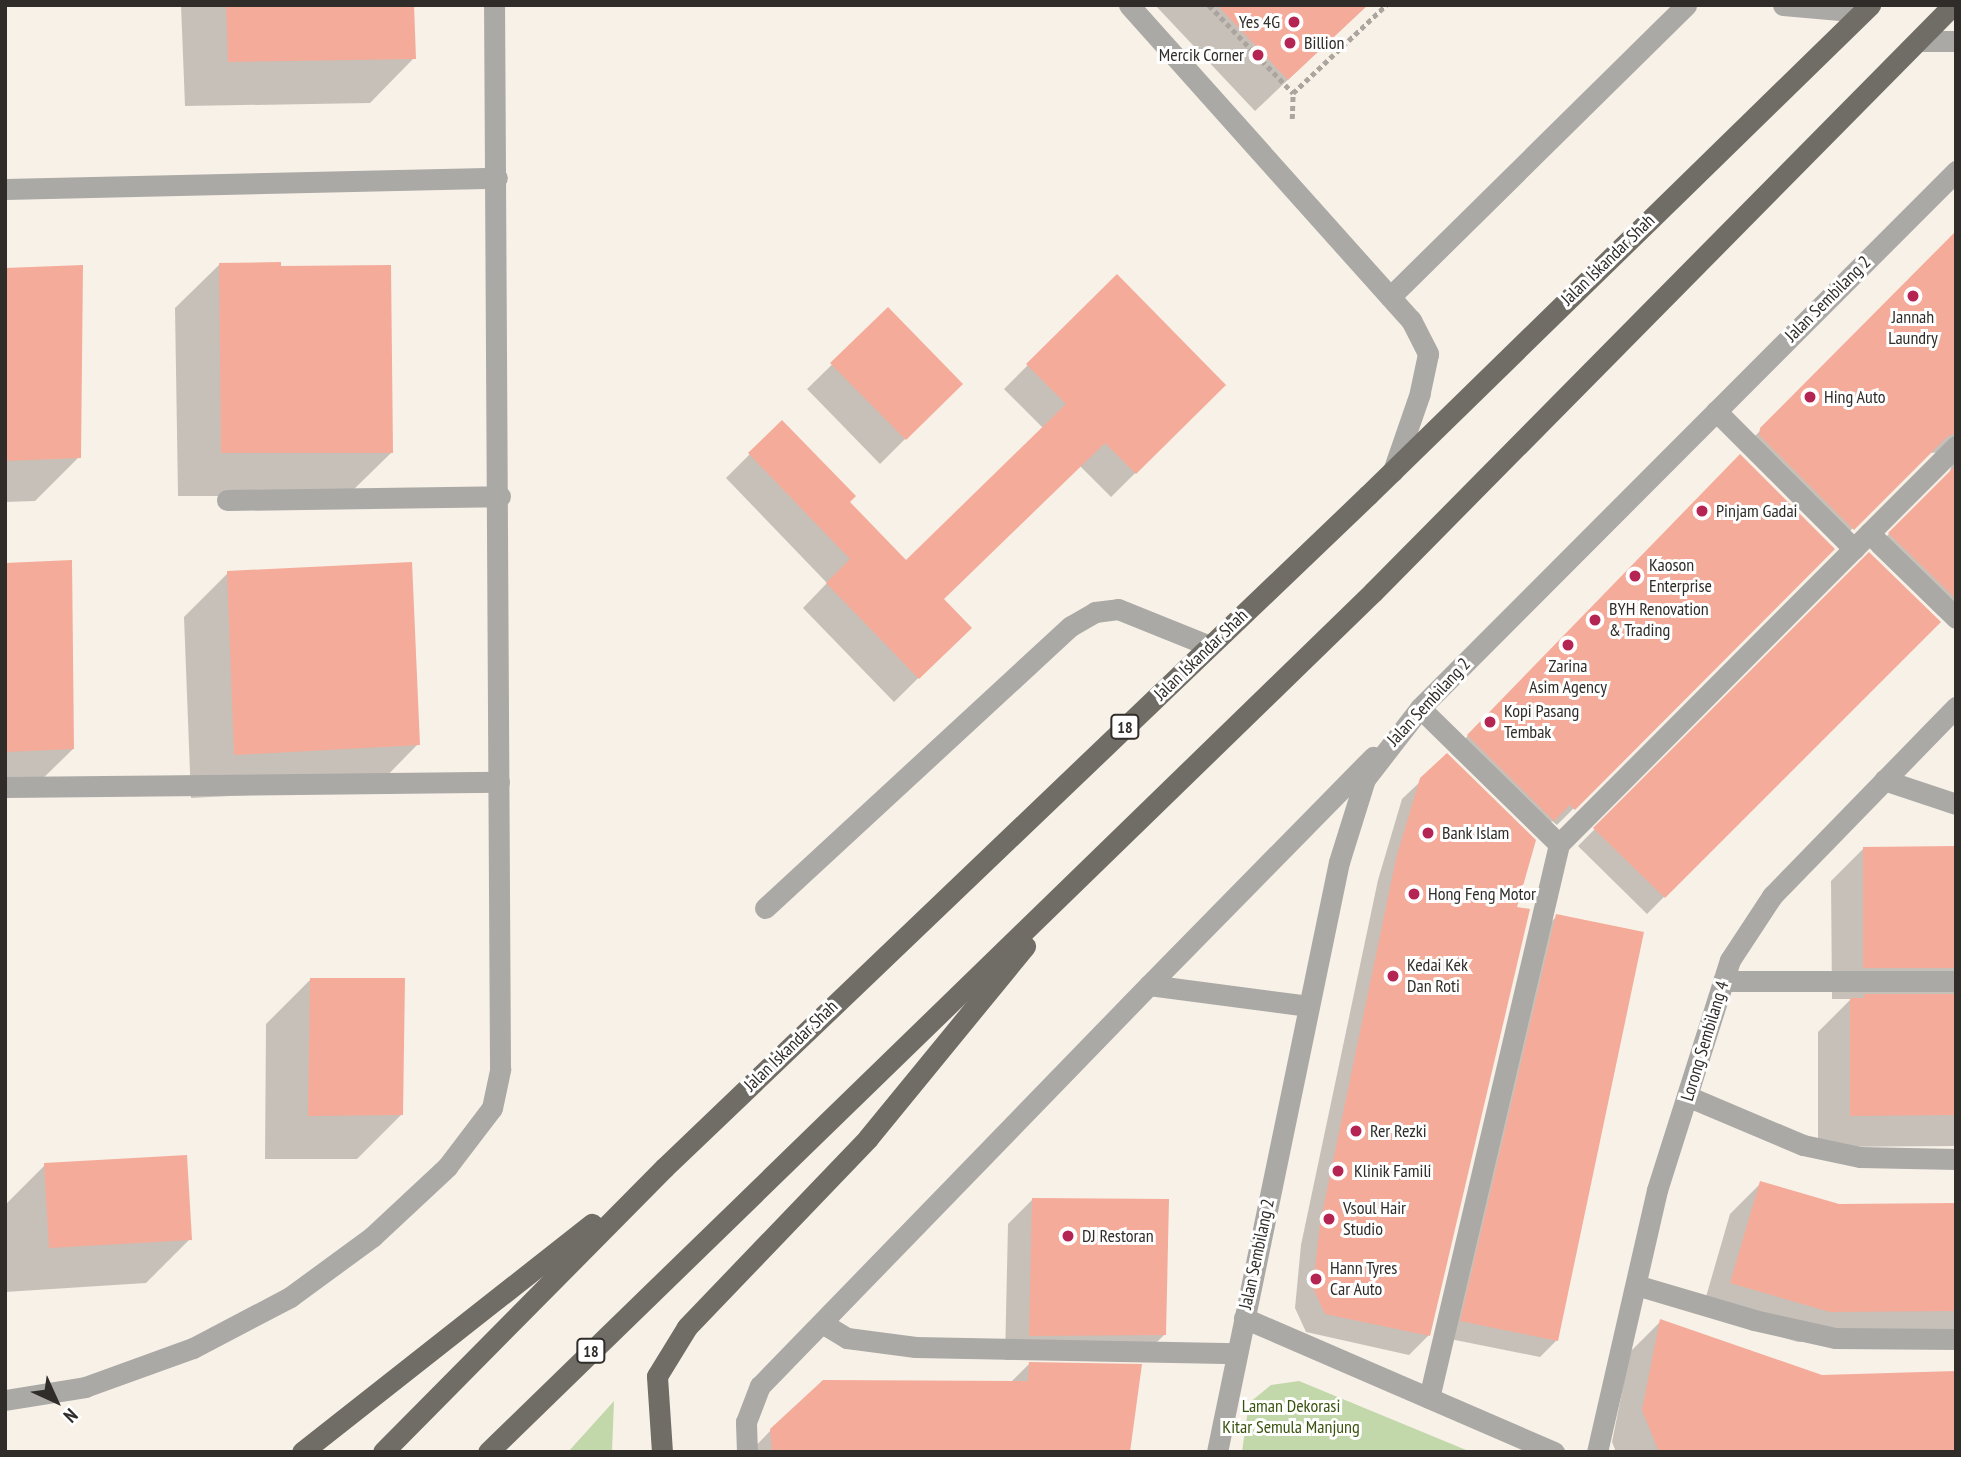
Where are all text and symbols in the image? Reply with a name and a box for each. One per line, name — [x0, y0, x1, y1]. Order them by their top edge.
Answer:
place label: Yes 4G — [1239, 11, 1280, 33]
marker: Yes 4G — [1286, 14, 1302, 30]
place label: Billion — [1304, 32, 1344, 54]
marker: Billion — [1282, 35, 1298, 51]
place label: Mercik Corner — [1158, 44, 1244, 66]
marker: Mercik Corner — [1250, 47, 1266, 63]
street label: Jalan Iskandar Shah — [1557, 210, 1659, 310]
street label: Jalan Sembilang 2 — [1781, 252, 1875, 346]
marker: Jannah Laundry — [1905, 288, 1921, 304]
place label: Jannah Laundry — [1888, 307, 1938, 350]
place label: Hing Auto — [1824, 386, 1886, 408]
marker: Hing Auto — [1802, 389, 1818, 405]
place label: Pinjam Gadai — [1716, 500, 1797, 522]
marker: Pinjam Gadai — [1694, 503, 1710, 519]
place label: Kaoson Enterprise — [1649, 555, 1712, 598]
marker: Kaoson Enterprise — [1627, 568, 1643, 584]
place label: BYH Renovation & Trading — [1609, 599, 1709, 642]
street label: Jalan Iskandar Shah — [1150, 605, 1252, 705]
marker: BYH Renovation & Trading — [1587, 612, 1603, 628]
marker: Zarina Asim Agency — [1560, 637, 1576, 653]
street label: Jalan Sembilang 2 — [1383, 654, 1475, 750]
place label: Zarina Asim Agency — [1529, 656, 1607, 698]
place label: Kopi Pasang Tembak — [1504, 701, 1579, 744]
road number: 18 — [1109, 714, 1141, 740]
marker: Kopi Pasang Tembak — [1482, 714, 1498, 730]
place label: Bank Islam — [1442, 822, 1510, 844]
marker: Bank Islam — [1420, 825, 1436, 841]
place label: Hong Feng Motor — [1428, 883, 1536, 905]
marker: Hong Feng Motor — [1406, 886, 1422, 902]
place label: Kedai Kek Dan Roti — [1407, 955, 1468, 998]
marker: Kedai Kek Dan Roti — [1385, 968, 1401, 984]
street label: Lorong Sembilang 4 — [1677, 978, 1733, 1104]
street label: Jalan Iskandar Shah — [740, 996, 842, 1096]
place label: Rer Rezki — [1370, 1120, 1427, 1142]
marker: Rer Rezki — [1348, 1123, 1364, 1139]
place label: Klinik Famili — [1354, 1160, 1432, 1182]
marker: Klinik Famili — [1328, 1161, 1348, 1181]
street label: Jalan Sembilang 2 — [1235, 1197, 1279, 1311]
place label: Vsoul Hair Studio — [1343, 1198, 1406, 1240]
marker: Vsoul Hair Studio — [1321, 1211, 1337, 1227]
place label: DJ Restoran — [1082, 1225, 1154, 1247]
marker: DJ Restoran — [1060, 1228, 1076, 1244]
place label: Hann Tyres Car Auto — [1330, 1258, 1398, 1300]
marker: Hann Tyres Car Auto — [1308, 1271, 1324, 1287]
road number: 18 — [575, 1338, 607, 1364]
north arrow — [21, 1366, 91, 1436]
park label: Laman Dekorasi Kitar Semula Manjung — [1222, 1396, 1360, 1438]
text: N — [59, 1404, 83, 1428]

